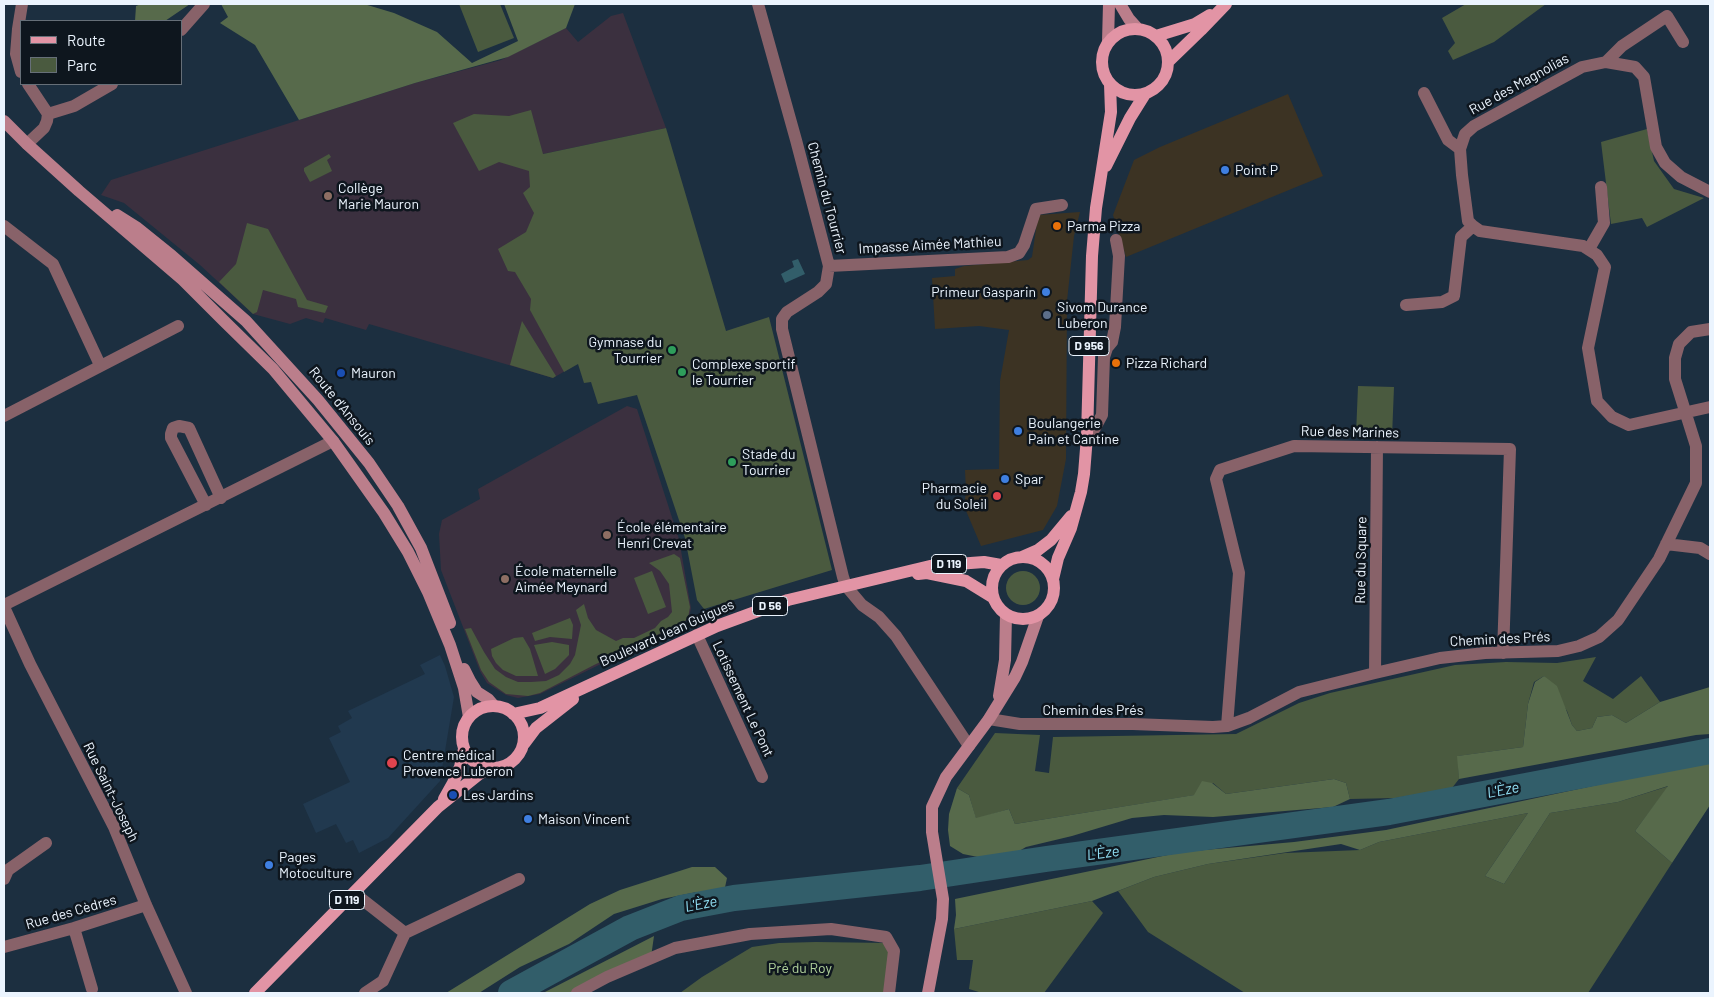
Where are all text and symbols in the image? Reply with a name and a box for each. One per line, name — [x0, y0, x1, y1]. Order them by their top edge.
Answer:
legend — [20, 20, 182, 85]
text: Route — [67, 31, 106, 49]
street label: Rue des Magnolias — [1466, 50, 1572, 118]
text: Parc — [67, 56, 97, 74]
street label: Chemin du Tourrier — [804, 140, 850, 256]
place label: Point P — [1235, 162, 1278, 178]
marker: Point P — [1219, 164, 1231, 176]
place label: Collège Marie Mauron — [338, 180, 419, 212]
marker: Collège Marie Mauron — [322, 190, 334, 202]
place label: Parma Pizza — [1067, 218, 1140, 234]
marker: Parma Pizza — [1051, 220, 1063, 232]
street label: Impasse Aimée Mathieu — [858, 233, 1002, 257]
place label: Primeur Gasparin — [931, 284, 1036, 300]
marker: Primeur Gasparin — [1040, 286, 1052, 298]
place label: Sivom Durance Luberon — [1057, 299, 1147, 332]
marker: Sivom Durance Luberon — [1041, 309, 1053, 321]
place label: Gymnase du Tourrier — [589, 334, 662, 367]
road number: D 956 — [1069, 336, 1109, 356]
marker: Gymnase du Tourrier — [666, 344, 678, 356]
place label: Pizza Richard — [1126, 355, 1207, 371]
place label: Complexe sportif le Tourrier — [692, 356, 795, 388]
marker: Pizza Richard — [1110, 357, 1122, 369]
street label: Route d'Ansouis — [305, 364, 379, 448]
place label: Mauron — [351, 365, 396, 381]
marker: Complexe sportif le Tourrier — [676, 366, 688, 378]
marker: Mauron — [335, 367, 347, 379]
place label: Boulangerie Pain et Cantine — [1028, 415, 1119, 448]
street label: Rue des Marines — [1301, 423, 1399, 441]
marker: Boulangerie Pain et Cantine — [1012, 425, 1024, 437]
place label: Stade du Tourrier — [742, 446, 795, 478]
marker: Stade du Tourrier — [726, 456, 738, 468]
place label: Spar — [1015, 471, 1043, 487]
marker: Spar — [999, 473, 1011, 485]
place label: Pharmacie du Soleil — [922, 480, 987, 512]
marker: Pharmacie du Soleil — [991, 490, 1003, 502]
street label: Rue du Square — [1352, 516, 1370, 604]
place label: École élémentaire Henri Crevat — [617, 519, 727, 552]
marker: École élémentaire Henri Crevat — [601, 529, 613, 541]
road number: D 119 — [932, 554, 966, 574]
place label: École maternelle Aimée Meynard — [515, 563, 617, 596]
marker: École maternelle Aimée Meynard — [499, 573, 511, 585]
street label: Boulevard Jean Guigues — [597, 596, 737, 670]
road number: D 56 — [752, 596, 788, 616]
street label: Chemin des Prés — [1449, 628, 1551, 650]
street label: Lotissement Le Pont — [709, 638, 777, 760]
street label: Chemin des Prés — [1043, 702, 1143, 718]
street label: Rue Saint-Joseph — [80, 740, 142, 844]
place label: Centre médical Provence Luberon — [403, 747, 513, 780]
marker: Centre médical Provence Luberon — [385, 756, 399, 770]
water label: L'Èze — [1485, 778, 1521, 802]
place label: Les Jardins — [463, 787, 534, 803]
marker: Les Jardins — [447, 789, 459, 801]
place label: Maison Vincent — [538, 811, 630, 827]
marker: Maison Vincent — [522, 813, 534, 825]
water label: L'Èze — [1086, 842, 1120, 864]
place label: Pages Motoculture — [279, 849, 352, 882]
marker: Pages Motoculture — [263, 859, 275, 871]
road number: D 119 — [330, 890, 364, 910]
street label: Rue des Cèdres — [24, 891, 118, 933]
water label: L'Èze — [683, 892, 719, 916]
park label: Pré du Roy — [768, 960, 832, 976]

